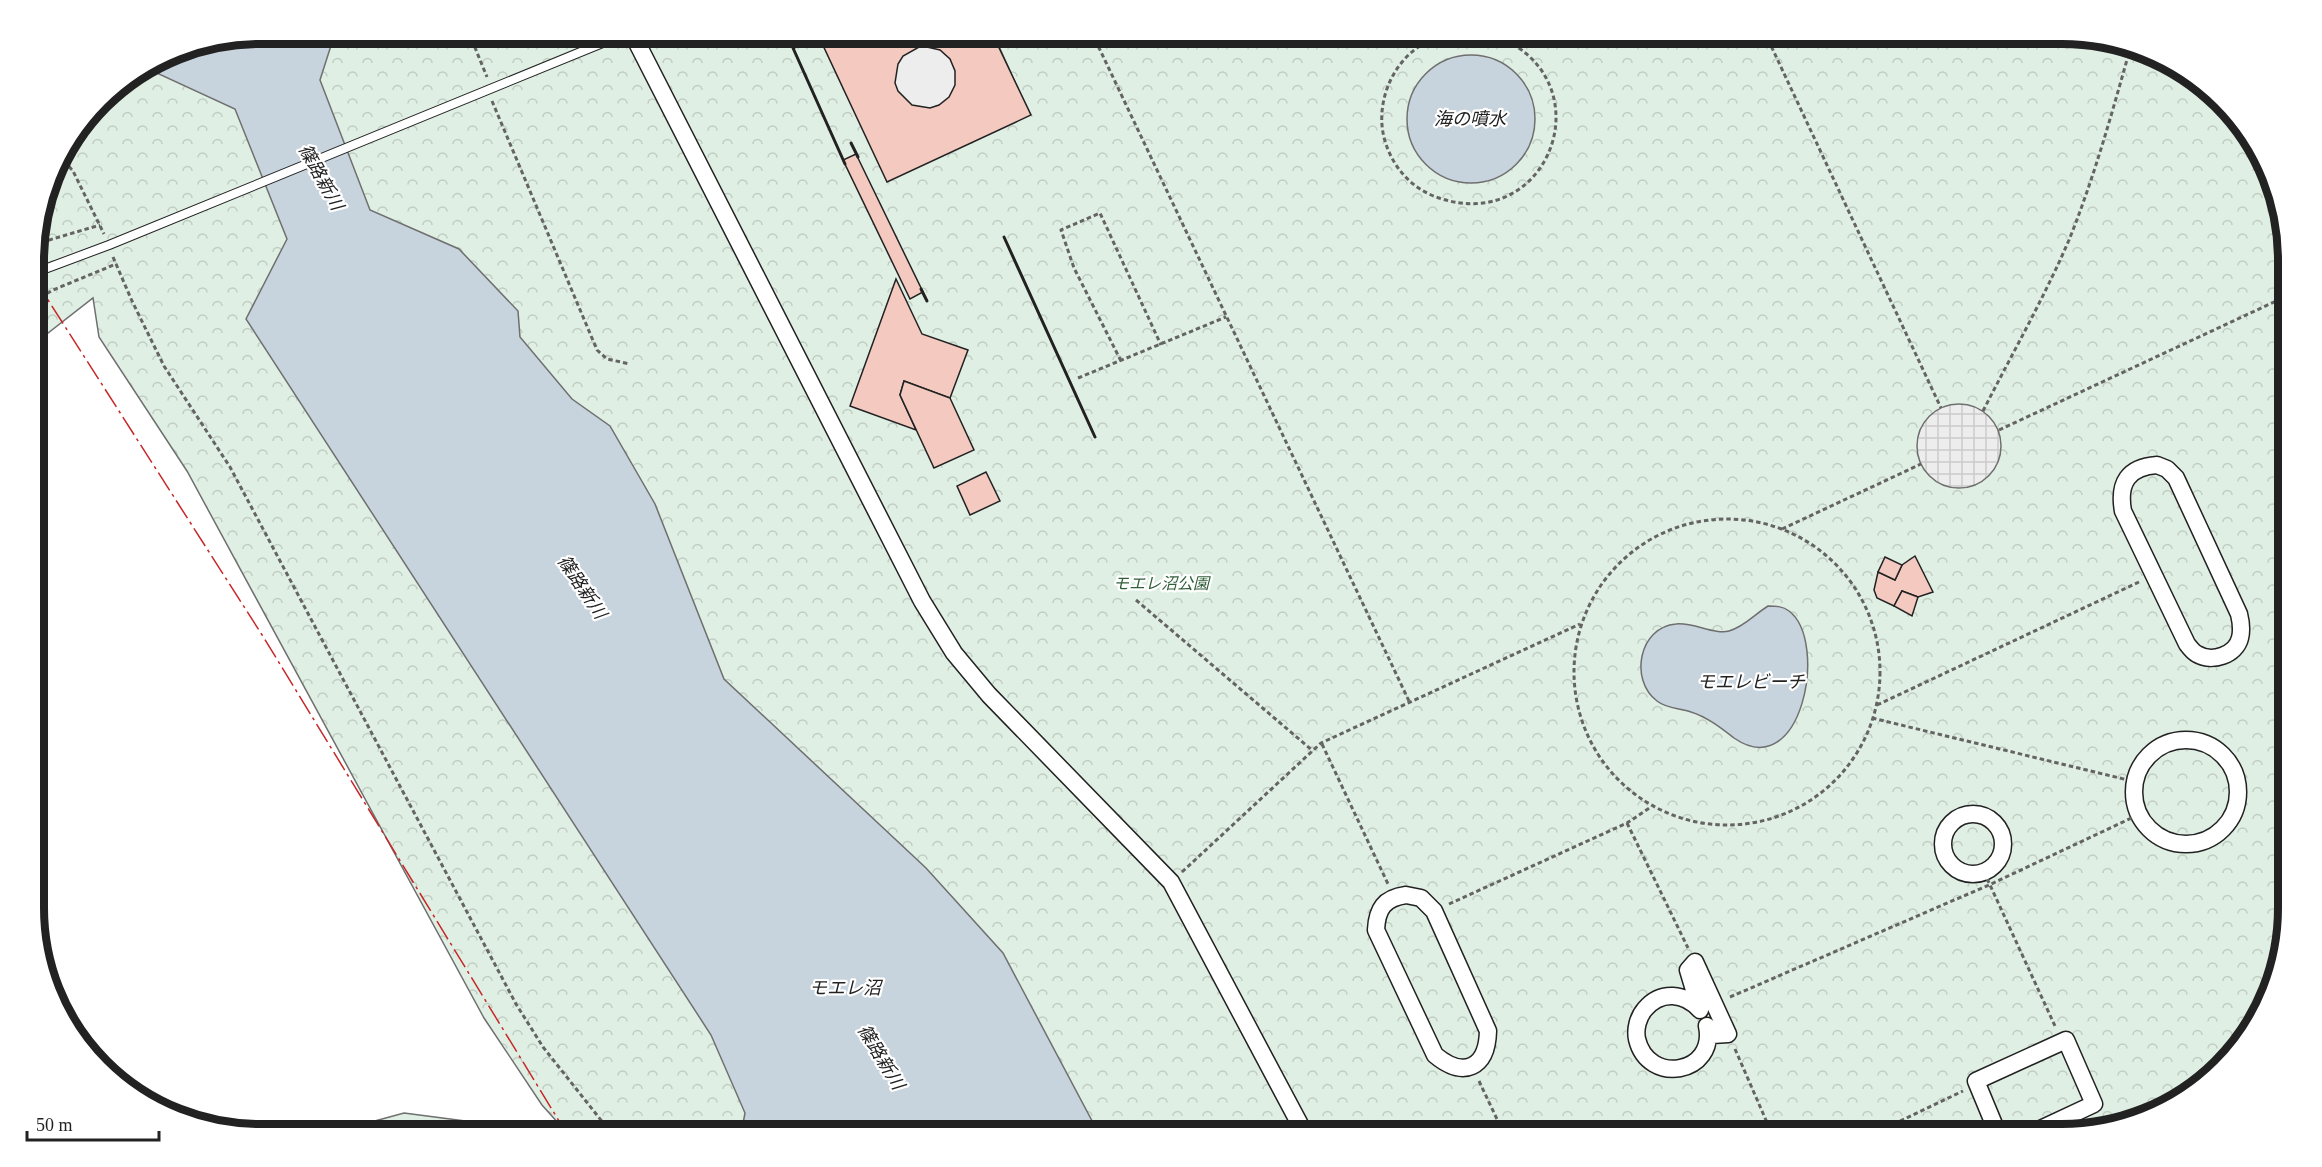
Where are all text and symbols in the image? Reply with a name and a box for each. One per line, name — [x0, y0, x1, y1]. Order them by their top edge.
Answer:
water label: 海の噴水 — [1434, 109, 1508, 129]
water label: 篠路新川 — [295, 141, 348, 215]
water label: 篠路新川 — [554, 552, 612, 624]
park label: モエレ沼公園 — [1113, 575, 1211, 592]
water label: モエレビーチ — [1697, 672, 1806, 692]
water label: モエレ沼 — [809, 978, 884, 998]
water label: 篠路新川 — [854, 1021, 909, 1095]
scale bar — [27, 1104, 159, 1142]
text: 50 m — [36, 1115, 73, 1135]

